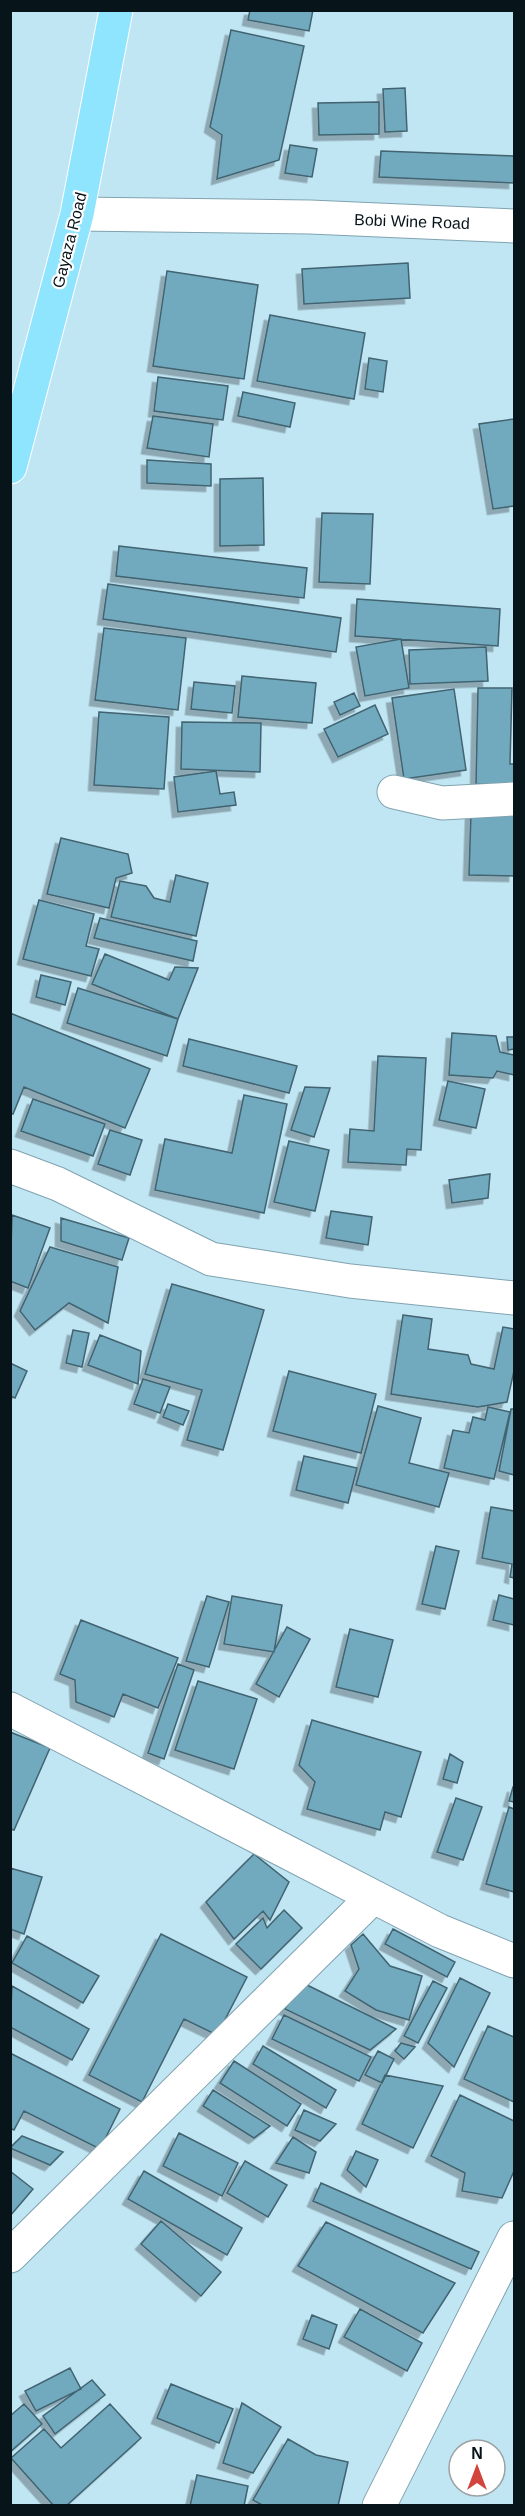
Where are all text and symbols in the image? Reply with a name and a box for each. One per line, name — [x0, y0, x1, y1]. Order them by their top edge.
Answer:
street label: Gayaza Road — [49, 191, 90, 290]
street label: Bobi Wine Road — [354, 211, 470, 232]
north arrow — [447, 2438, 507, 2498]
text: N — [471, 2445, 483, 2462]

